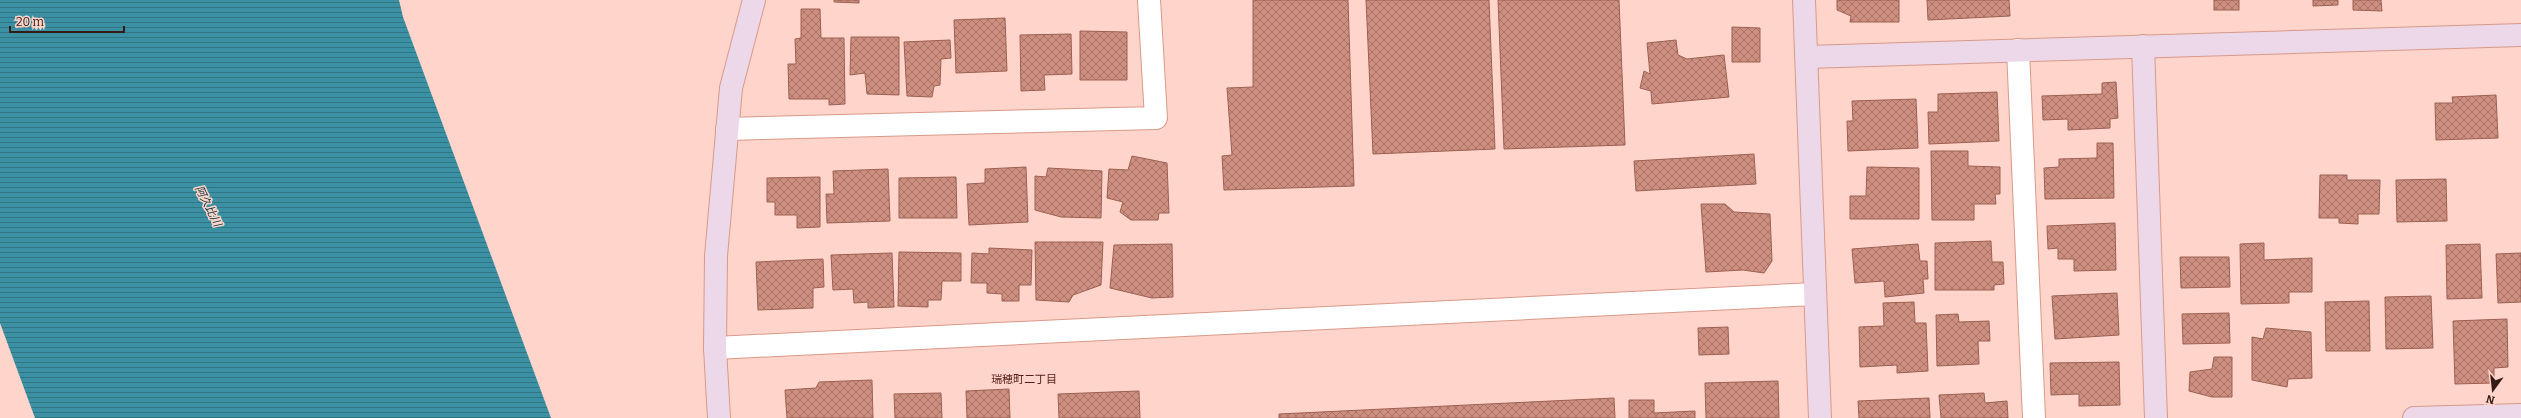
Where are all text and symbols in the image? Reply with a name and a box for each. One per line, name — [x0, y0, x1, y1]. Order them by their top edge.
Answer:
scale bar — [10, 8, 124, 34]
text: 20 m — [16, 15, 45, 29]
water label: 阿久比川 — [192, 183, 224, 229]
north arrow — [2473, 370, 2513, 410]
district label: 瑞穂町二丁目 — [991, 373, 1057, 386]
text: N — [2484, 392, 2496, 407]

